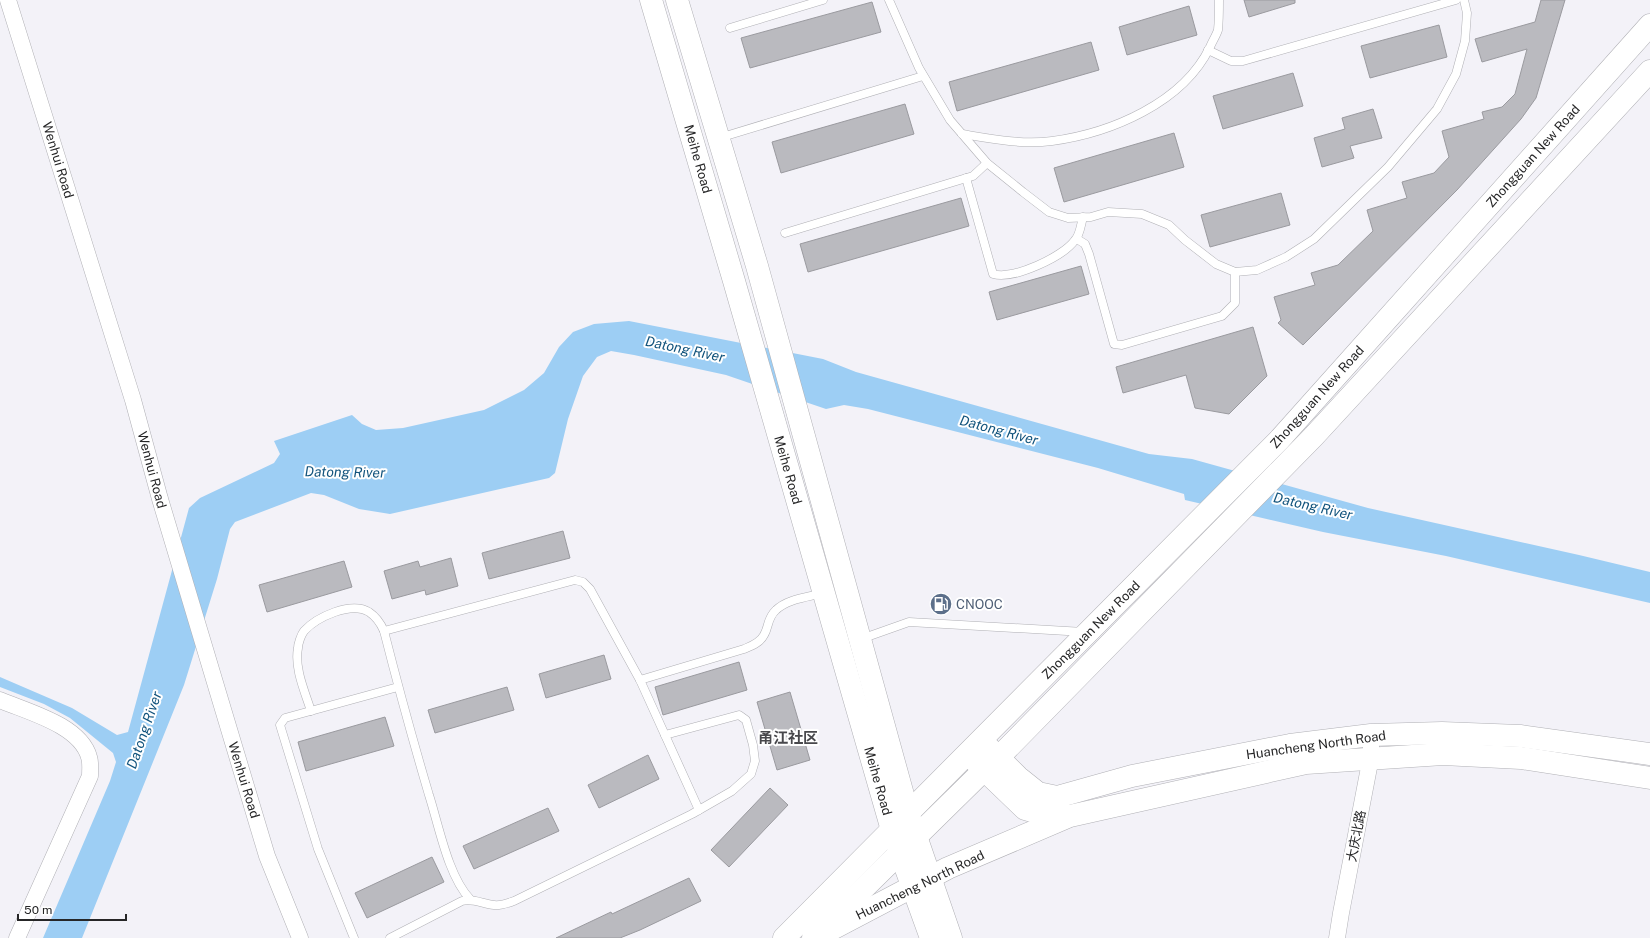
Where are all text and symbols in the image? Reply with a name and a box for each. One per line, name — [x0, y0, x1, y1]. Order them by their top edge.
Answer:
street label: Zhongguan New Road — [1483, 102, 1583, 210]
street label: Wenhui Road — [39, 120, 77, 200]
street label: Meihe Road — [681, 123, 715, 195]
water label: Datong River — [644, 333, 727, 365]
street label: Zhongguan New Road — [1267, 343, 1367, 451]
water label: Datong River — [958, 412, 1041, 448]
street label: Wenhui Road — [135, 430, 169, 510]
street label: Meihe Road — [771, 434, 805, 506]
water label: Datong River — [304, 463, 386, 481]
water label: Datong River — [1272, 489, 1355, 523]
street label: Zhongguan New Road — [1039, 578, 1143, 682]
fuel station icon: CNOOC — [928, 591, 954, 617]
place label: CNOOC — [956, 597, 1003, 612]
water label: Datong River — [123, 689, 165, 771]
street label: Huancheng North Road — [1245, 728, 1387, 762]
district label: 甬江社区 — [758, 729, 818, 746]
street label: Wenhui Road — [225, 740, 263, 820]
street label: Meihe Road — [861, 745, 895, 817]
street label: 大庆北路 — [1344, 809, 1368, 863]
street label: Huancheng North Road — [853, 847, 987, 923]
scale bar — [18, 896, 126, 922]
text: 50 m — [24, 903, 52, 917]

